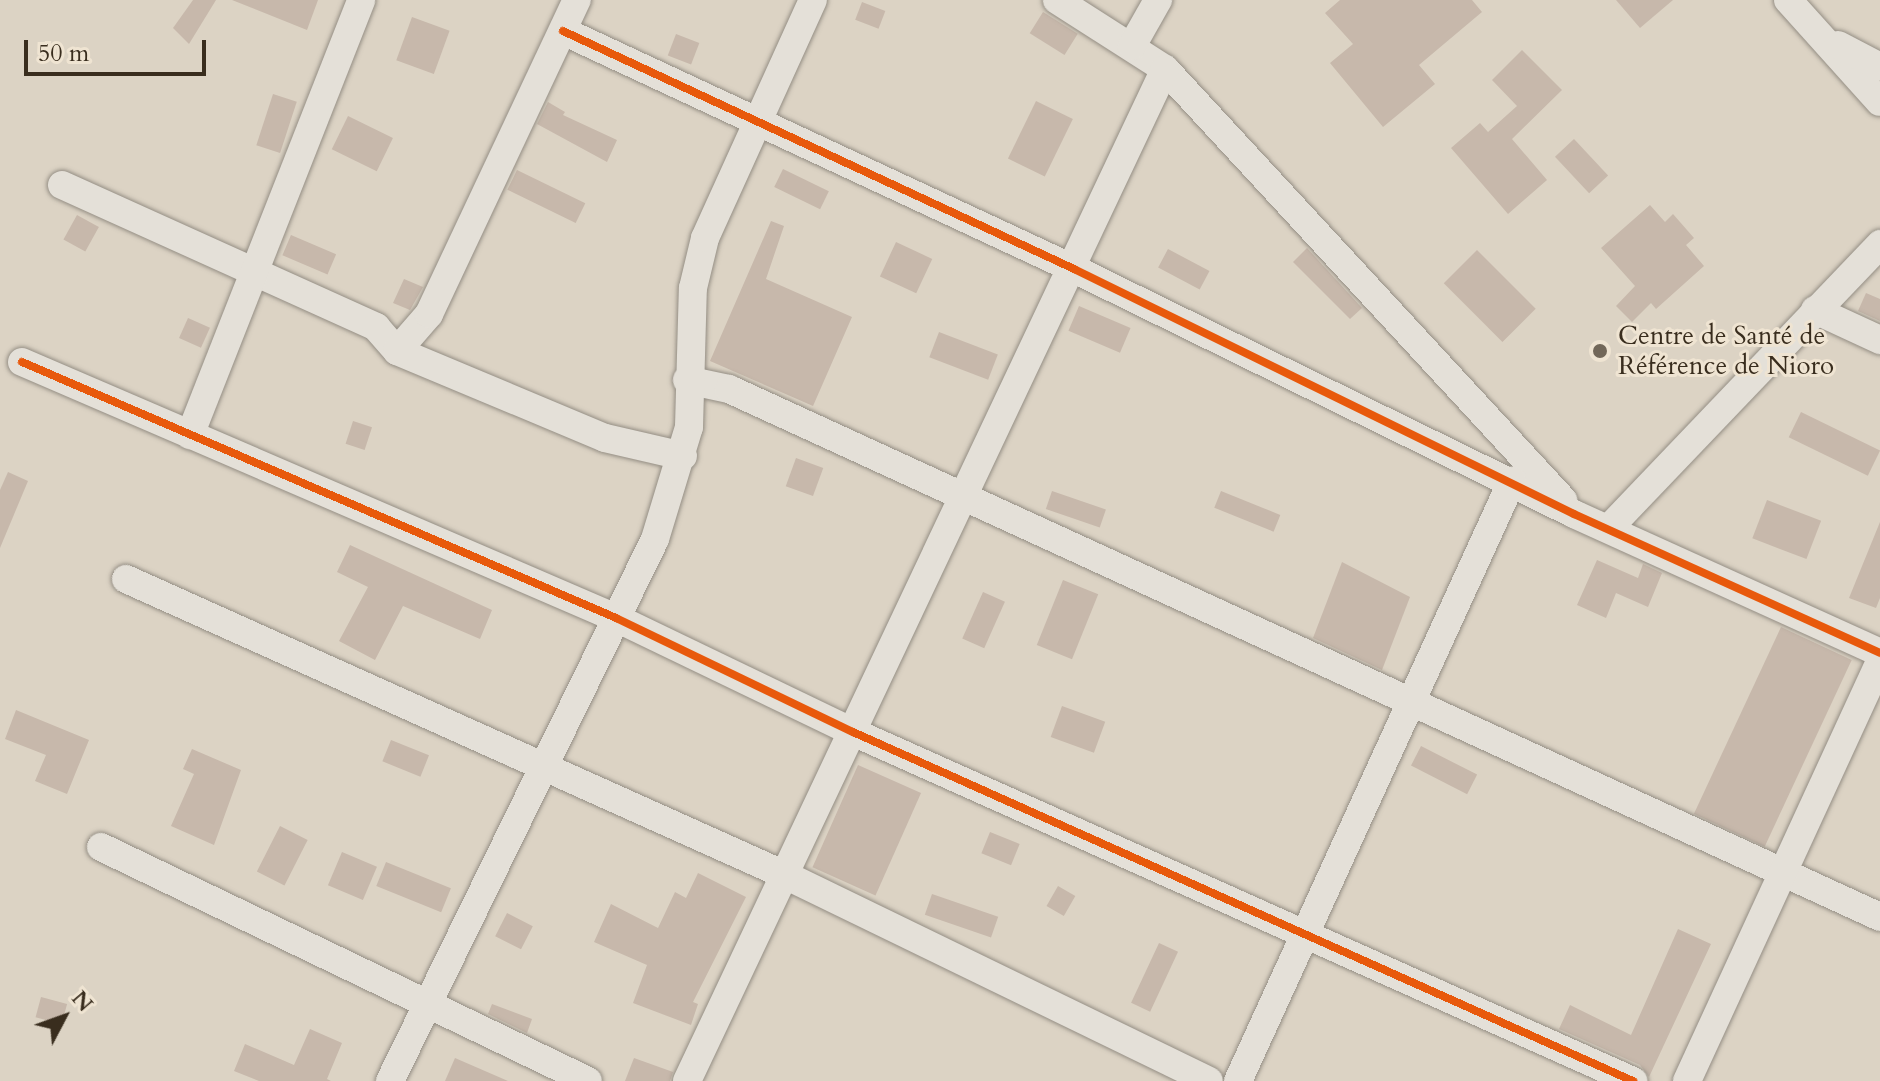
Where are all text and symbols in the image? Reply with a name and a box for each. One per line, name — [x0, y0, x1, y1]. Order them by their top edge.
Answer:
scale bar — [28, 24, 210, 74]
text: 50 m — [38, 37, 89, 70]
place label: Centre de Santé de Référence de Nioro — [1618, 320, 1834, 382]
marker: Centre de Santé de Référence de Nioro — [1589, 340, 1611, 362]
north arrow — [24, 977, 104, 1057]
text: N — [65, 984, 100, 1018]

